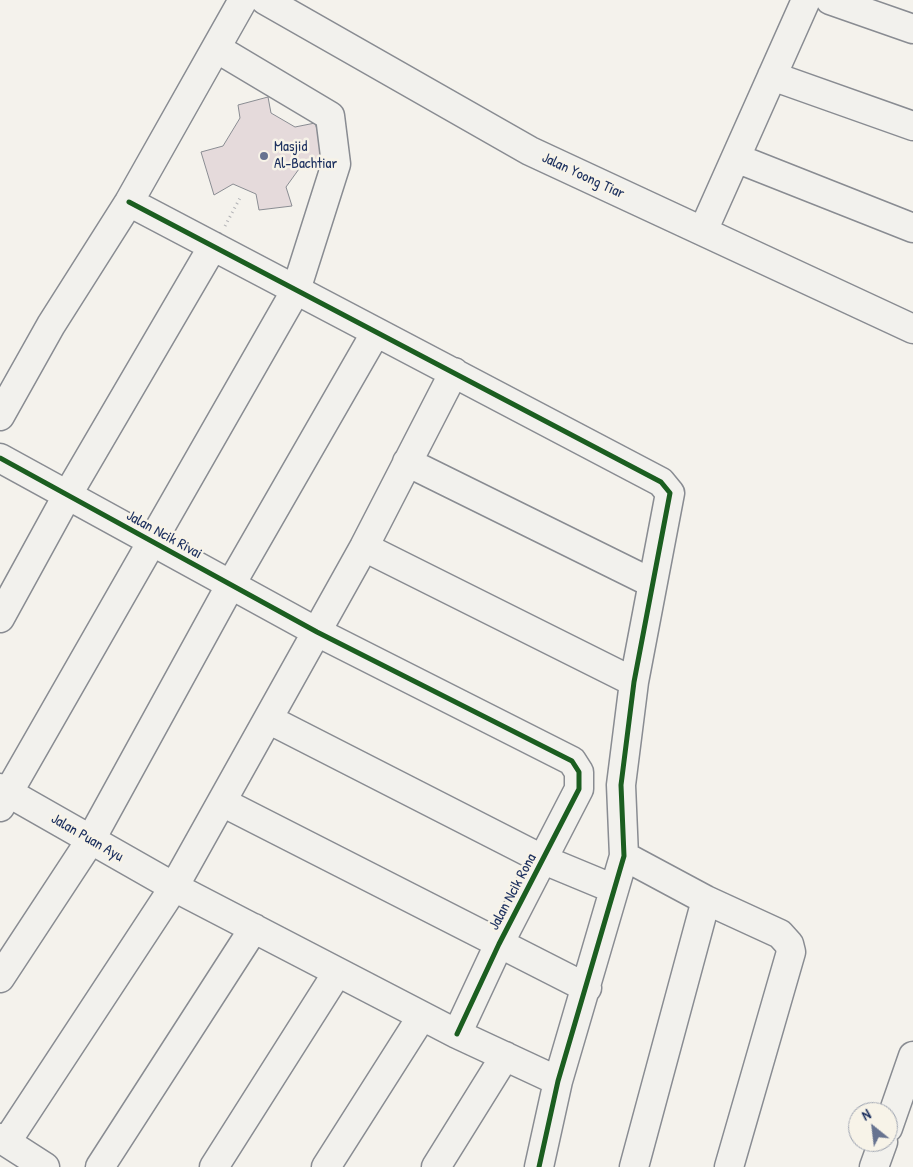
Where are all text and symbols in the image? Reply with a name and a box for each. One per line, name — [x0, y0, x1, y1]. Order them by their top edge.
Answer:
place label: Masjid Al-Bachtiar — [274, 138, 337, 173]
street label: Jalan Yoong Tiar — [539, 149, 627, 203]
marker: Masjid Al-Bachtiar — [258, 150, 270, 162]
street label: Jalan Ncik Rivai — [123, 507, 205, 563]
street label: Jalan Puan Ayu — [48, 810, 126, 866]
street label: Jalan Ncik Rona — [485, 851, 541, 933]
north arrow — [848, 1102, 898, 1152]
text: N — [858, 1104, 874, 1124]

